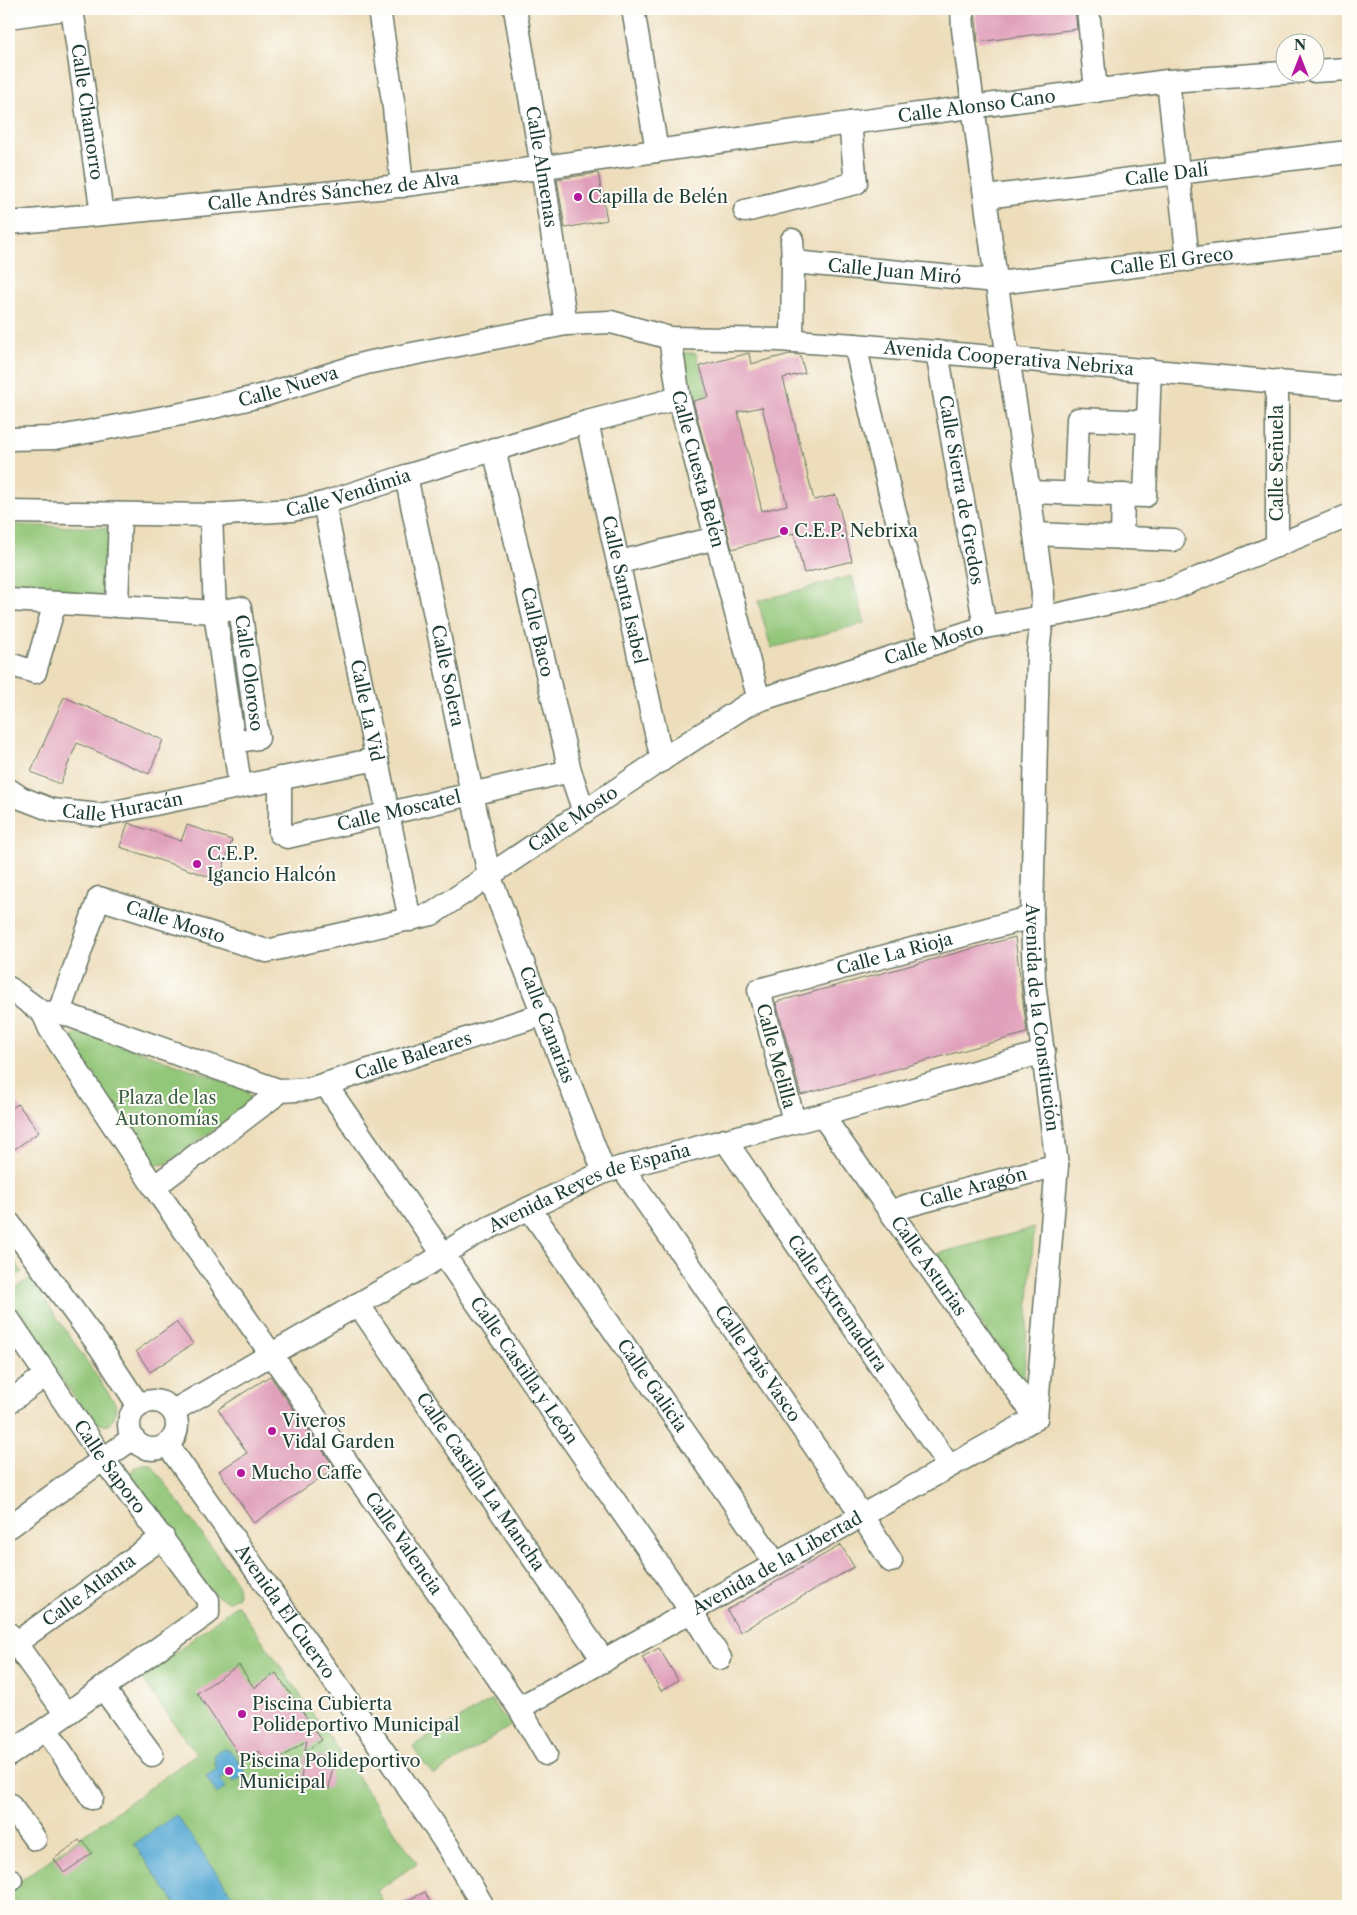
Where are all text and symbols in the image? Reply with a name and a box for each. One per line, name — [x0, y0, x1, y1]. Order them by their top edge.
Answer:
north arrow — [1274, 32, 1324, 82]
text: N — [1294, 36, 1306, 54]
street label: Calle Chamorro — [66, 42, 108, 182]
street label: Calle Alonso Cano — [897, 85, 1057, 128]
street label: Calle Almenas — [521, 105, 562, 229]
street label: Calle Dalí — [1124, 158, 1210, 191]
street label: Calle Andrés Sánchez de Alva — [207, 167, 461, 215]
place label: Capilla de Belén — [588, 186, 728, 208]
marker: Capilla de Belén — [572, 191, 584, 203]
street label: Calle El Greco — [1109, 243, 1235, 280]
street label: Calle Juan Miró — [827, 254, 962, 289]
street label: Avenida Cooperativa Nebrixa — [882, 336, 1135, 380]
street label: Calle Nueva — [236, 361, 341, 412]
street label: Calle Cuesta Belén — [667, 389, 729, 550]
street label: Calle Sierra de Gredos — [934, 393, 988, 586]
street label: Calle Señuela — [1266, 404, 1288, 521]
street label: Calle Vendimia — [284, 464, 414, 522]
street label: Calle Santa Isabel — [597, 514, 651, 666]
place label: C.E.P. Nebrixa — [794, 520, 919, 542]
marker: C.E.P. Nebrixa — [778, 525, 790, 537]
street label: Calle Baco — [516, 585, 558, 679]
street label: Calle Oloroso — [230, 613, 268, 733]
street label: Calle Mosto — [882, 617, 986, 670]
street label: Calle Solera — [426, 623, 469, 729]
street label: Calle La Vid — [346, 658, 388, 764]
street label: Calle Mosto — [524, 781, 622, 857]
street label: Calle Moscatel — [335, 786, 463, 836]
street label: Calle Huracán — [61, 788, 185, 827]
place label: C.E.P. Igancio Halcón — [207, 843, 336, 886]
marker: C.E.P. Igancio Halcón — [191, 858, 203, 870]
street label: Calle Mosto — [123, 896, 228, 948]
street label: Avenida de la Constitución — [1021, 902, 1064, 1133]
street label: Calle La Rioja — [834, 928, 956, 980]
street label: Calle Canarias — [514, 963, 580, 1086]
street label: Calle Melilla — [751, 1001, 801, 1111]
street label: Calle Baleares — [352, 1027, 474, 1085]
park label: Plaza de las Autonomías — [114, 1087, 219, 1130]
street label: Avenida Reyes de España — [484, 1139, 693, 1238]
street label: Calle Aragón — [917, 1163, 1029, 1213]
street label: Calle Asturias — [886, 1212, 972, 1320]
street label: Calle Extremadura — [782, 1231, 892, 1376]
street label: Calle Castilla y León — [465, 1293, 583, 1449]
street label: Calle País Vasco — [710, 1301, 806, 1426]
street label: Calle Galicia — [612, 1335, 692, 1437]
street label: Calle Castilla La Mancha — [411, 1388, 550, 1576]
place label: Viveros Vidal Garden — [281, 1410, 395, 1453]
street label: Calle Saporo — [69, 1416, 151, 1518]
marker: Viveros Vidal Garden — [266, 1425, 278, 1437]
place label: Mucho Caffe — [251, 1462, 362, 1484]
marker: Mucho Caffe — [235, 1467, 247, 1479]
street label: Calle Valencia — [360, 1488, 447, 1599]
street label: Avenida de la Libertad — [687, 1507, 866, 1620]
street label: Avenida El Cuervo — [230, 1539, 340, 1683]
street label: Calle Atlanta — [38, 1549, 140, 1631]
place label: Piscina Cubierta Polideportivo Municipal — [252, 1693, 459, 1736]
marker: Piscina Cubierta Polideportivo Municipal — [236, 1708, 248, 1720]
place label: Piscina Polideportivo Municipal — [239, 1750, 420, 1793]
marker: Piscina Polideportivo Municipal — [223, 1765, 235, 1777]

